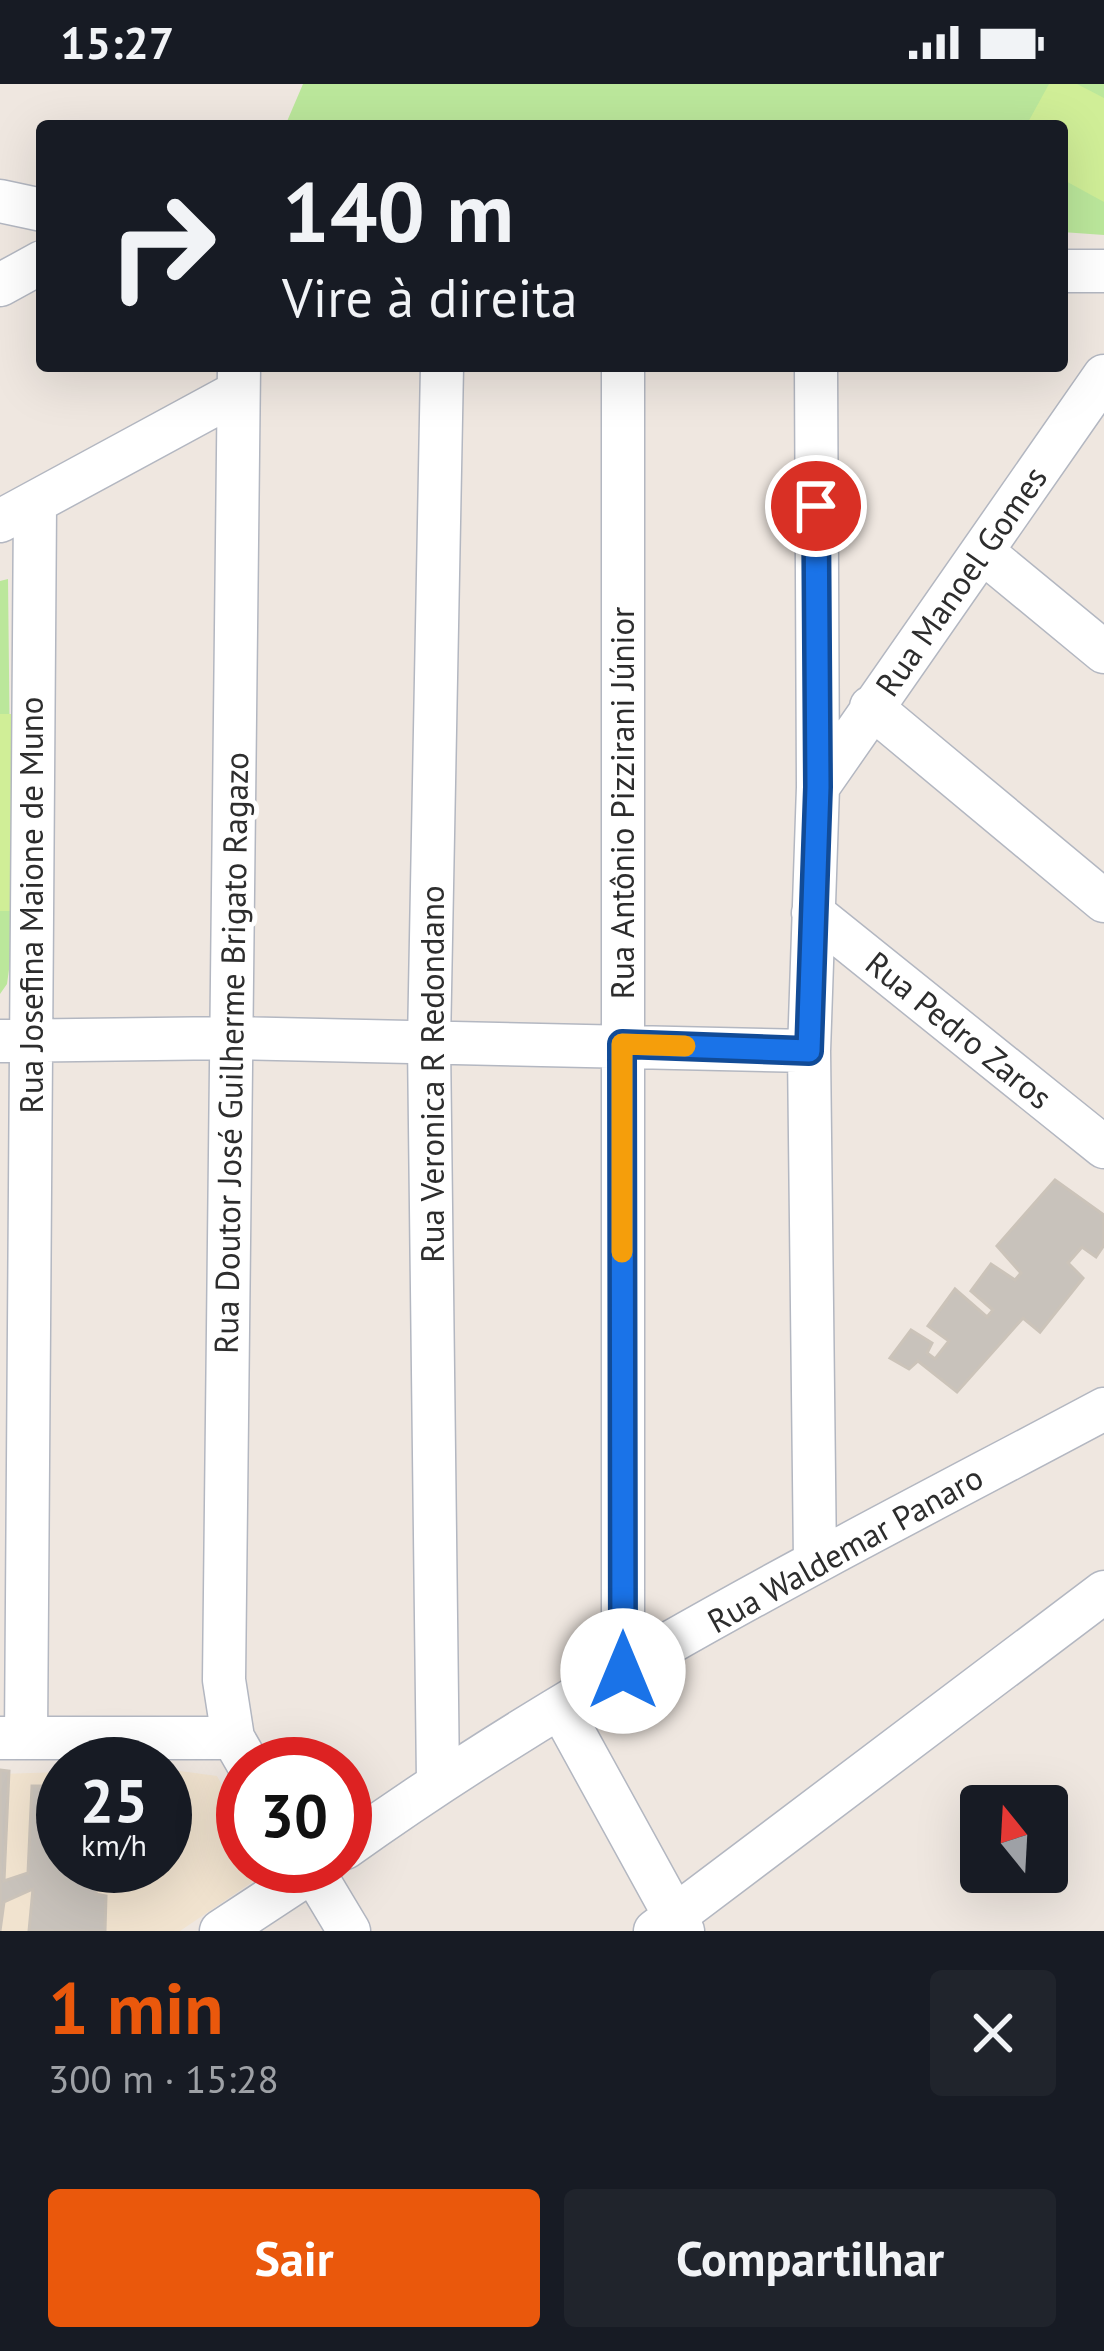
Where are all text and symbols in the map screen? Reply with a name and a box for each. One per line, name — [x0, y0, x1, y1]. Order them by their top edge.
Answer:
text: 15:27 — [60, 13, 174, 71]
text: 140 m — [282, 156, 514, 265]
icon: right — [84, 168, 240, 324]
text: Vire à direita — [282, 262, 577, 332]
pin — [765, 455, 867, 557]
street label: Rua Manoel Gomes — [865, 457, 1056, 704]
icon: arrive — [783, 473, 849, 539]
street label: Rua Antônio Pizzirani Júnior — [600, 607, 643, 999]
street label: Rua Josefina Maione de Muno — [9, 697, 52, 1113]
street label: Rua Doutor José Guilherme Brigato Ragazo — [204, 752, 257, 1354]
street label: Rua Veronica R Redondano — [410, 885, 453, 1263]
street label: Rua Pedro Zaros — [857, 941, 1061, 1118]
street label: Rua Waldemar Panaro — [699, 1455, 990, 1642]
position arrow — [560, 1608, 686, 1734]
speed limit sign: 30 — [216, 1737, 372, 1893]
text: 25 — [80, 1761, 148, 1839]
north arrow — [960, 1785, 1068, 1893]
map controls — [960, 1785, 1068, 1893]
text: km/h — [81, 1825, 147, 1864]
text: 1 min — [48, 1961, 224, 2054]
button: close — [930, 1970, 1056, 2096]
text: 300 m · 15:28 — [48, 2053, 279, 2104]
button: Sair — [48, 2189, 540, 2327]
button: Compartilhar — [564, 2189, 1056, 2327]

